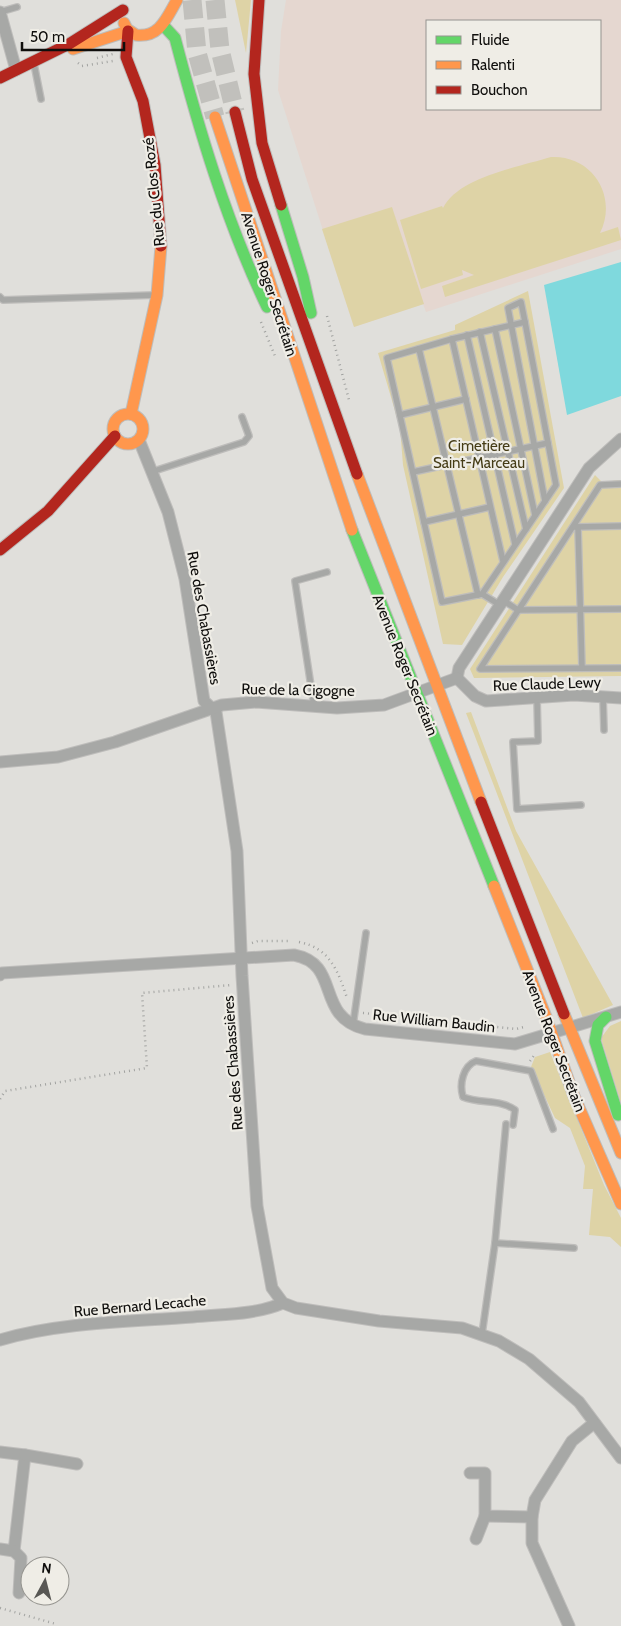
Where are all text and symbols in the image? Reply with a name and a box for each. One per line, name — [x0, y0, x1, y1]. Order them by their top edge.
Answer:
scale bar — [22, 20, 125, 52]
legend — [426, 20, 601, 110]
text: 50 m — [30, 28, 65, 46]
text: Fluide — [471, 31, 510, 49]
text: Ralenti — [471, 56, 515, 74]
text: Bouchon — [471, 81, 528, 99]
street label: Rue du Clos Rozé — [139, 136, 169, 247]
street label: Avenue Roger Secrétain — [237, 210, 301, 358]
park label: Cimetière Saint-Marceau — [433, 437, 525, 472]
street label: Rue des Chabassières — [183, 550, 225, 686]
street label: Avenue Roger Secrétain — [368, 592, 442, 738]
street label: Rue Claude Lewy — [492, 673, 602, 695]
street label: Rue de la Cigogne — [241, 680, 355, 700]
street label: Avenue Roger Secrétain — [519, 968, 589, 1114]
street label: Rue des Chabassières — [219, 995, 247, 1131]
street label: Rue William Baudin — [372, 1006, 496, 1036]
street label: Rue Bernard Lecache — [73, 1291, 207, 1321]
north arrow — [20, 1556, 70, 1606]
text: N — [41, 1559, 53, 1578]

